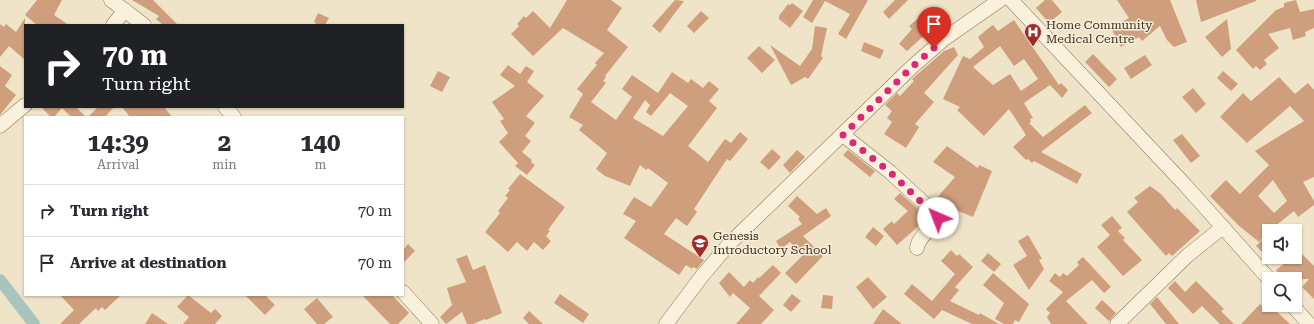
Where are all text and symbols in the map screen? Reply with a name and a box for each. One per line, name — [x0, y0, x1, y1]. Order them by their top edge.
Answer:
pin — [917, 7.0, 951, 48]
icon: arrive — [923, 13, 945, 35]
place label: Home Community Medical Centre — [1046, 18, 1153, 46]
hospital icon: Home Community Medical Centre — [1023, 22, 1043, 47]
text: 70 m — [102, 39, 167, 72]
icon: right — [36, 40, 88, 92]
text: Turn right — [102, 73, 190, 94]
text: 14:39 — [88, 129, 149, 157]
text: 2 — [218, 129, 231, 157]
text: 140 — [300, 129, 341, 157]
text: Arrival — [97, 157, 139, 172]
text: min — [212, 157, 237, 172]
text: m — [314, 157, 326, 172]
position arrow — [917, 197, 959, 239]
icon: right — [36, 200, 58, 222]
text: Turn right — [70, 202, 149, 220]
text: 70 m — [358, 202, 392, 220]
map controls — [1262, 224, 1302, 312]
button: sound — [1262, 224, 1302, 264]
place label: Genesis Introductory School — [713, 229, 832, 257]
school or university icon: Genesis Introductory School — [690, 233, 710, 258]
icon: arrive — [36, 252, 58, 274]
text: Arrive at destination — [70, 254, 226, 272]
text: 70 m — [358, 254, 392, 272]
button: search — [1262, 272, 1302, 312]

